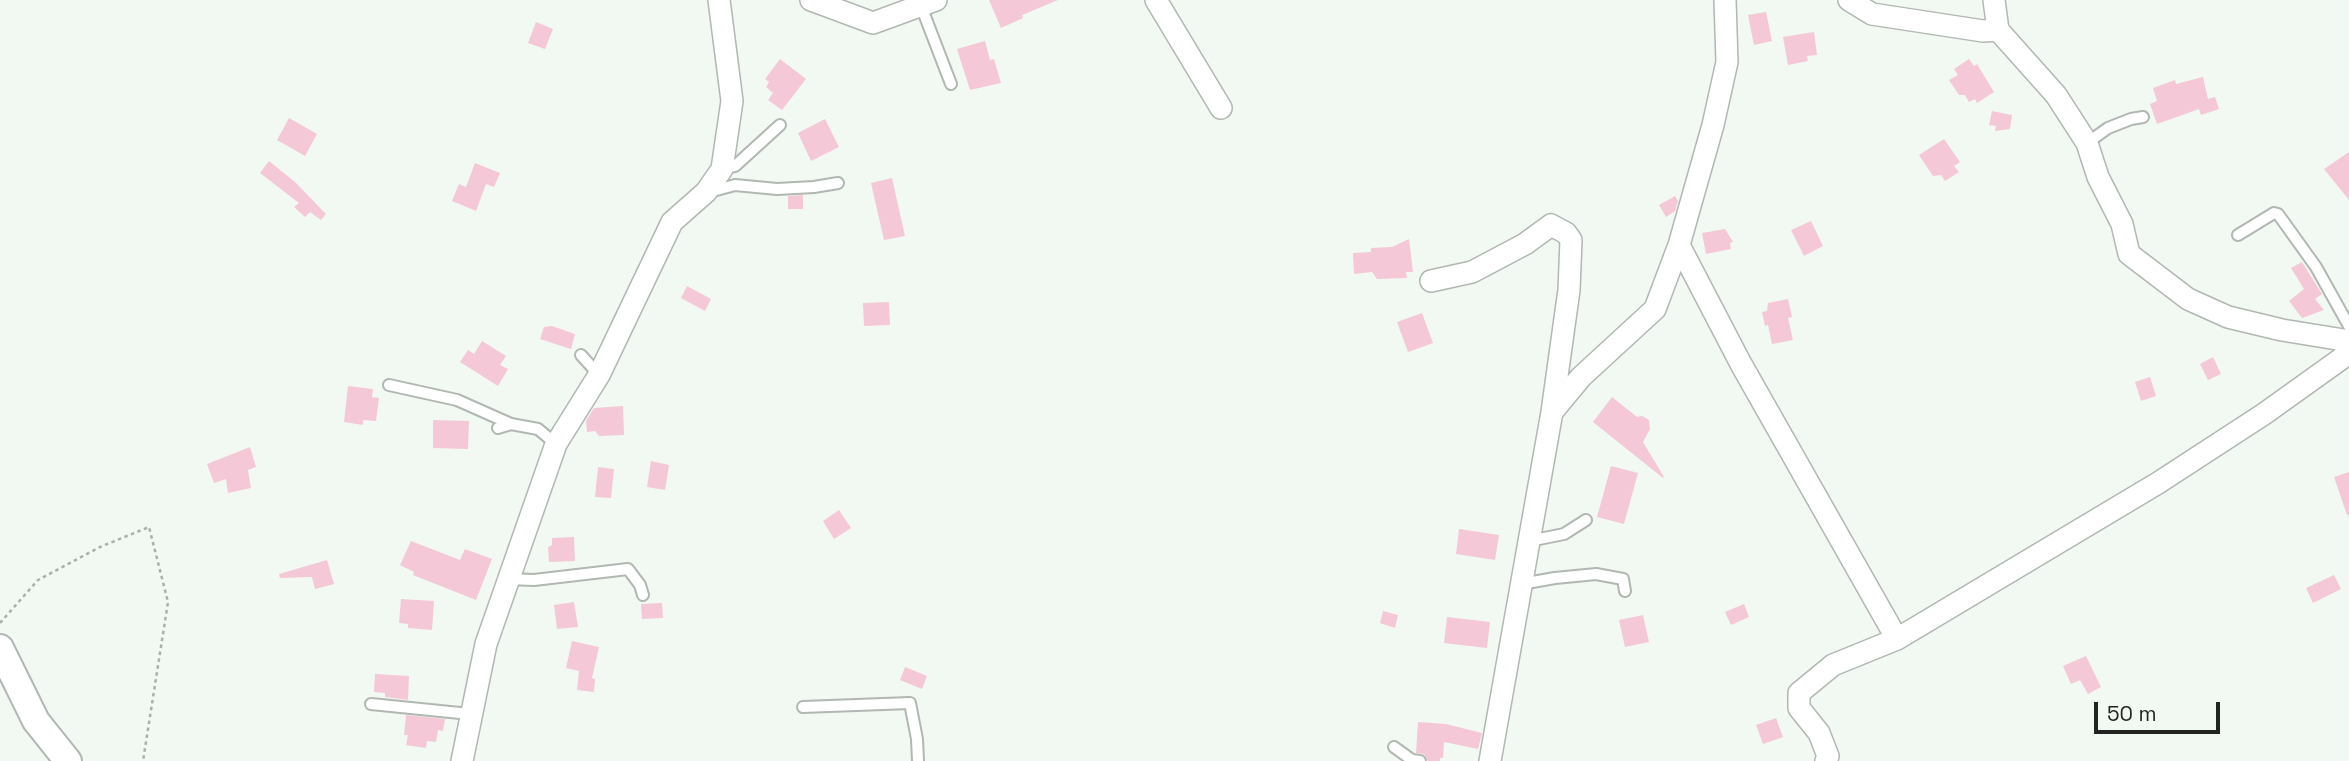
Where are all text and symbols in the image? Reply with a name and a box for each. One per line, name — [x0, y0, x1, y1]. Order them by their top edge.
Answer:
scale bar — [2097, 688, 2223, 732]
text: 50 m — [2107, 700, 2157, 727]

